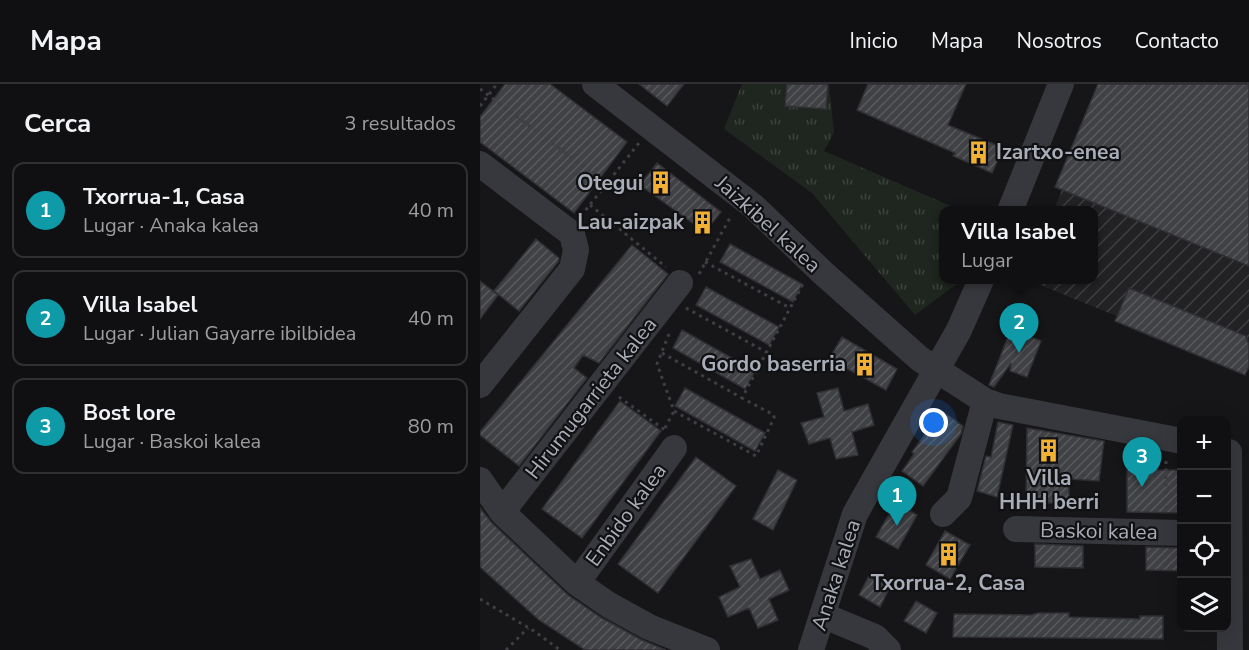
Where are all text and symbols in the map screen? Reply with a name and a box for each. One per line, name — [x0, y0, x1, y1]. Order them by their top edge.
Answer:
text: Mapa — [30, 22, 102, 60]
text: Inicio — [850, 27, 898, 55]
text: Mapa — [931, 27, 983, 55]
text: Nosotros — [1016, 27, 1102, 55]
text: Contacto — [1135, 27, 1219, 55]
text: Cerca — [24, 106, 91, 141]
text: 3 resultados — [345, 110, 456, 137]
place label: Izartxo-enea — [996, 138, 1120, 166]
building icon: Izartxo-enea — [965, 139, 991, 165]
street label: Jaizkibel kalea — [709, 168, 827, 279]
place label: Otegui — [577, 169, 643, 197]
building icon: Otegui — [648, 170, 674, 196]
text: Txorrua-1, Casa — [83, 182, 245, 212]
text: 1 — [40, 197, 52, 224]
text: 40 m — [408, 197, 454, 224]
popup — [939, 206, 1098, 284]
place label: Lau-aizpak — [577, 208, 685, 236]
building icon: Lau-aizpak — [689, 209, 715, 235]
text: Lugar · Anaka kalea — [83, 212, 259, 239]
text: Villa Isabel — [961, 217, 1076, 247]
text: Lugar — [961, 247, 1013, 274]
text: Villa Isabel — [83, 290, 197, 320]
pin: 2 — [1000, 304, 1038, 353]
text: 2 — [40, 305, 52, 332]
text: 40 m — [408, 305, 454, 332]
street label: Hirumugarrieta kalea — [519, 311, 663, 485]
text: Lugar · Julian Gayarre ibilbidea — [83, 320, 356, 347]
place label: Gordo baserria — [701, 350, 846, 378]
building icon: Gordo baserria — [851, 351, 877, 377]
text: Bost lore — [83, 398, 176, 428]
your location — [919, 408, 948, 437]
text: 3 — [40, 413, 52, 440]
text: 80 m — [408, 413, 454, 440]
map controls — [1177, 416, 1231, 632]
button: + — [1177, 416, 1231, 470]
text: Lugar · Baskoi kalea — [83, 428, 261, 455]
building icon: Villa HHH berri — [1036, 437, 1062, 463]
pin: 3 — [1122, 438, 1162, 487]
street label: Enbido kalea — [579, 458, 673, 572]
place label: Villa HHH berri — [999, 464, 1099, 516]
button: − — [1177, 470, 1231, 524]
pin: 1 — [878, 476, 916, 526]
street label: Anaka kalea — [805, 516, 867, 634]
street label: Baskoi kalea — [1040, 516, 1158, 546]
button: locate — [1177, 524, 1231, 578]
building icon: Txorrua-2, Casa — [935, 542, 961, 568]
place label: Txorrua-2, Casa — [871, 569, 1025, 597]
button: layers — [1177, 578, 1231, 632]

